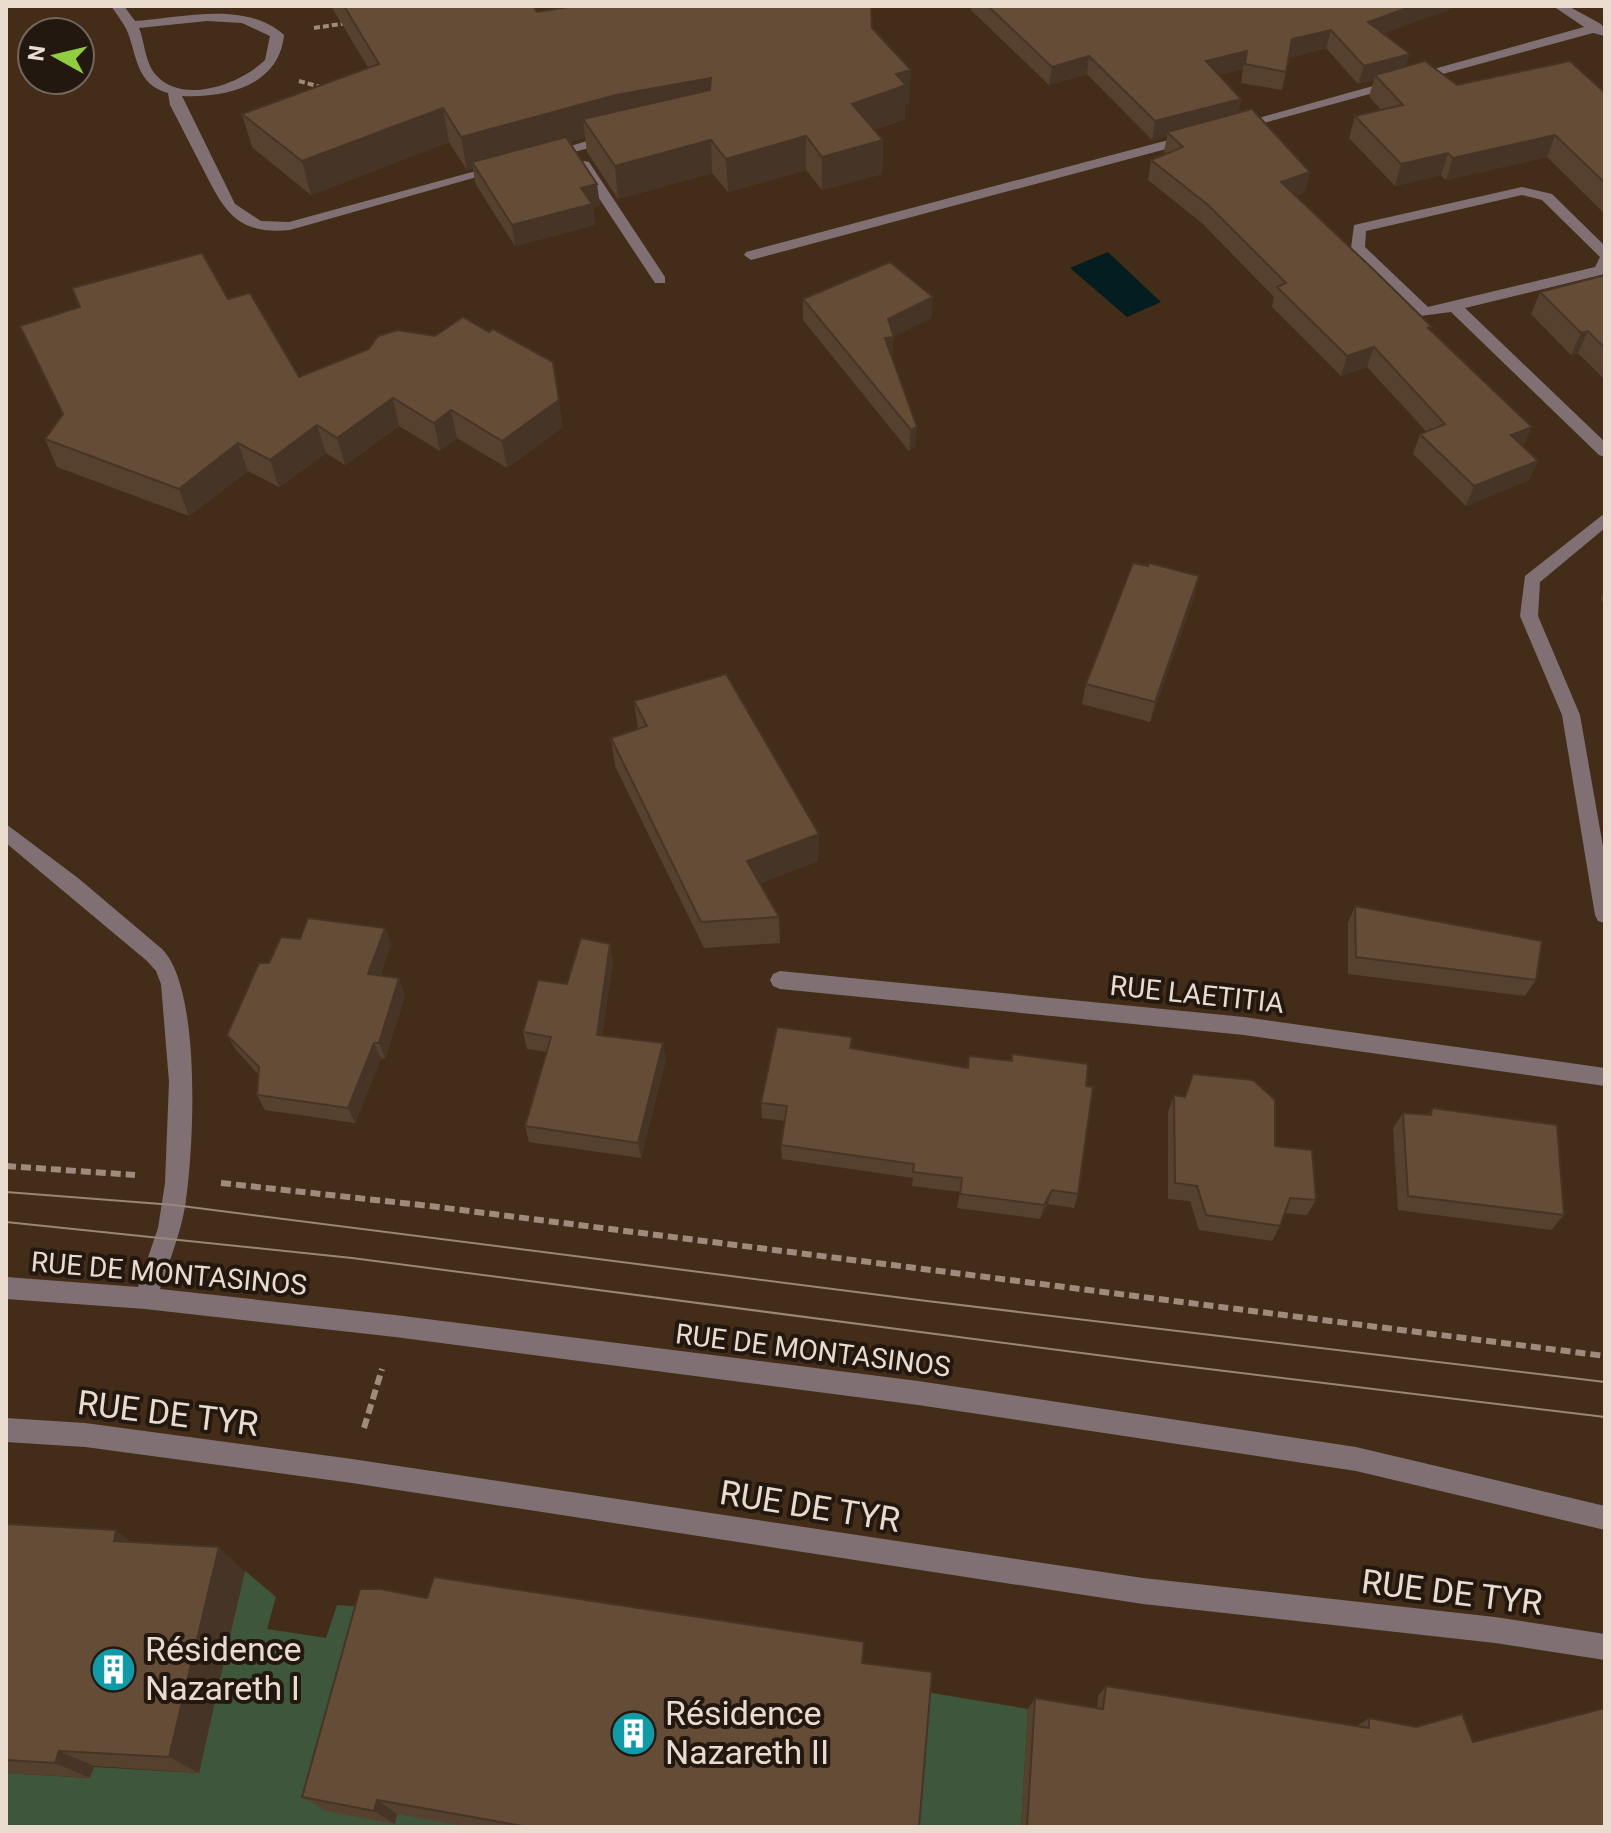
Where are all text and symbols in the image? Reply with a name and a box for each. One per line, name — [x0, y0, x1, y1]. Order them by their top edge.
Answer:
north arrow — [16, 16, 96, 96]
text: N — [23, 44, 50, 63]
street label: RUE LAETITIA — [1108, 969, 1286, 1020]
street label: RUE DE MONTASINOS — [30, 1245, 308, 1302]
street label: RUE DE MONTASINOS — [674, 1317, 952, 1384]
street label: RUE DE TYR — [75, 1382, 261, 1444]
street label: RUE DE TYR — [717, 1472, 903, 1540]
street label: RUE DE TYR — [1359, 1561, 1545, 1623]
place label: Résidence Nazareth I — [145, 1629, 302, 1708]
building icon: Résidence Nazareth I — [90, 1645, 138, 1693]
place label: Résidence Nazareth II — [665, 1693, 829, 1772]
building icon: Résidence Nazareth II — [610, 1709, 658, 1757]

